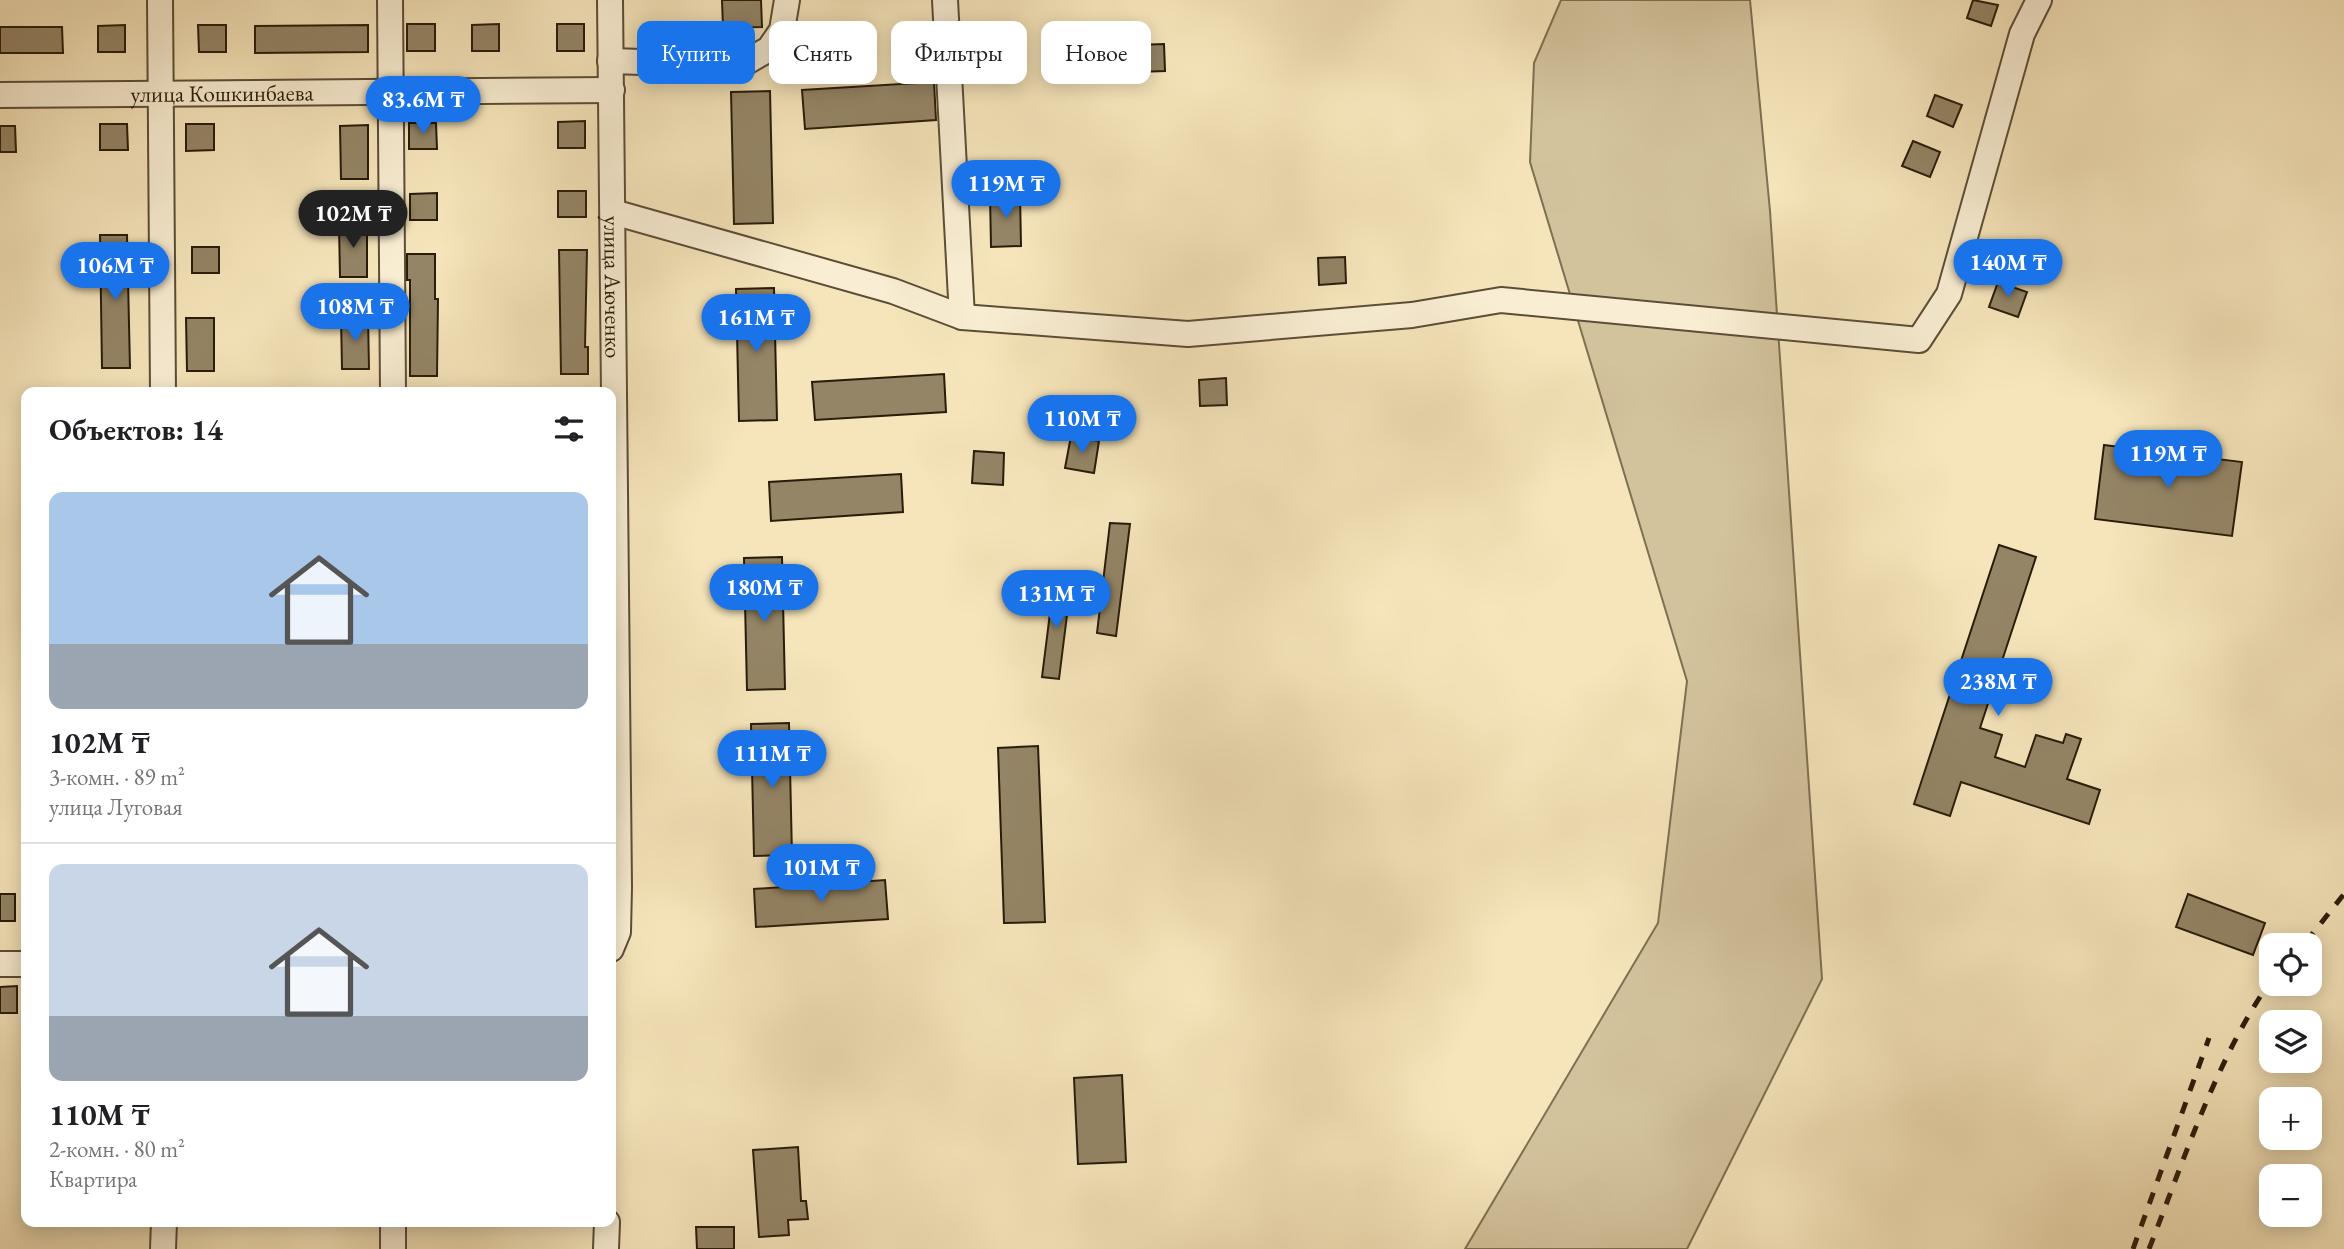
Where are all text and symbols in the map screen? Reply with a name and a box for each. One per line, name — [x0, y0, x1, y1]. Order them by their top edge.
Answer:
chip: Купить — [637, 21, 755, 84]
chip: Снять — [769, 21, 877, 84]
chip: Фильтры — [891, 21, 1027, 84]
chip: Новое — [1041, 21, 1151, 84]
pin: 83.6M ₸ — [358, 76, 488, 136]
street label: улица Кошкинбаева — [130, 77, 314, 109]
text: 83.6M ₸ — [382, 84, 464, 114]
pin: 119M ₸ — [949, 160, 1063, 220]
text: 119M ₸ — [967, 168, 1045, 198]
pin: 102M ₸ — [296, 190, 410, 250]
text: 102M ₸ — [314, 198, 392, 228]
street label: улица Аюченко — [597, 216, 629, 358]
pin: 140M ₸ — [1951, 240, 2065, 299]
pin: 106M ₸ — [58, 243, 172, 302]
text: 140M ₸ — [1969, 247, 2047, 277]
text: 106M ₸ — [76, 250, 154, 280]
pin: 108M ₸ — [298, 284, 412, 343]
text: 108M ₸ — [316, 291, 394, 321]
pin: 161M ₸ — [699, 294, 813, 354]
text: 161M ₸ — [717, 302, 795, 332]
pin: 110M ₸ — [1025, 396, 1139, 455]
text: 110M ₸ — [1043, 403, 1121, 433]
text: Объектов: 14 — [49, 410, 223, 449]
icon: filters — [550, 410, 588, 448]
pin: 119M ₸ — [2111, 430, 2225, 490]
text: 119M ₸ — [2129, 438, 2207, 468]
icon: home — [256, 537, 382, 663]
pin: 180M ₸ — [707, 564, 821, 624]
pin: 131M ₸ — [999, 570, 1113, 630]
text: 180M ₸ — [725, 572, 803, 602]
text: 131M ₸ — [1017, 578, 1095, 608]
pin: 238M ₸ — [1941, 658, 2055, 718]
text: 238M ₸ — [1959, 666, 2037, 696]
text: 102M ₸ — [49, 723, 149, 762]
pin: 111M ₸ — [715, 730, 829, 790]
text: 111M ₸ — [733, 738, 811, 768]
text: 3-комн. · 89 m² — [49, 762, 185, 792]
text: улица Луговая — [49, 792, 182, 822]
pin: 101M ₸ — [764, 844, 878, 904]
text: 101M ₸ — [782, 852, 860, 882]
icon: home — [256, 909, 382, 1035]
map controls — [2259, 933, 2322, 1227]
button: locate — [2259, 933, 2322, 996]
button: layers — [2259, 1010, 2322, 1073]
button: + — [2259, 1087, 2322, 1150]
text: 110M ₸ — [49, 1095, 149, 1134]
text: 2-комн. · 80 m² — [49, 1134, 185, 1164]
text: Квартира — [49, 1164, 137, 1194]
button: − — [2259, 1164, 2322, 1227]

